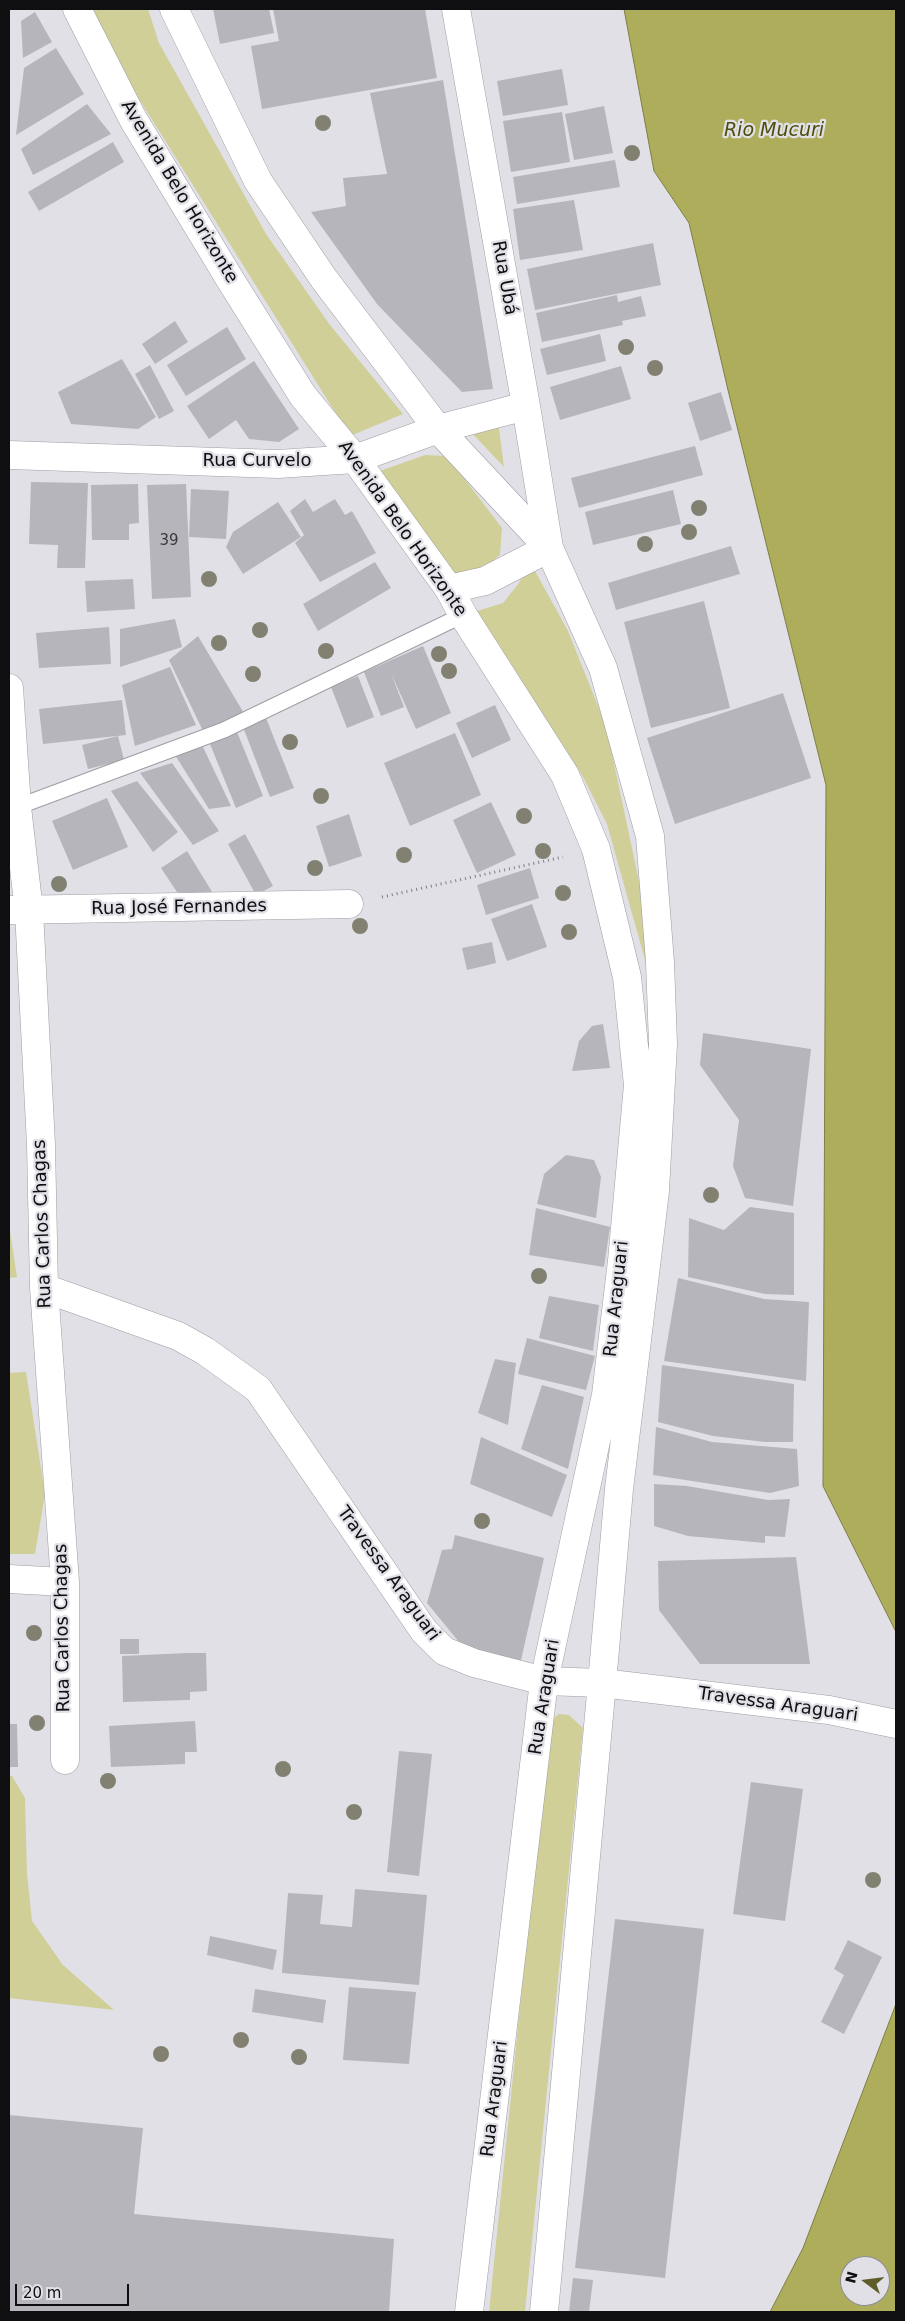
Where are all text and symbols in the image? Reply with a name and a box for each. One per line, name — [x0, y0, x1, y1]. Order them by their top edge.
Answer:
street label: Avenida Belo Horizonte — [116, 97, 242, 287]
water label: Rio Mucuri — [724, 120, 824, 142]
street label: Rua Ubá — [487, 239, 521, 317]
street label: Avenida Belo Horizonte — [333, 437, 471, 621]
street label: Rua Curvelo — [203, 450, 311, 472]
house number: 39 — [159, 532, 179, 550]
street label: Rua José Fernandes — [91, 896, 267, 920]
street label: Rua Carlos Chagas — [29, 1139, 57, 1309]
street label: Rua Araguari — [600, 1240, 634, 1358]
street label: Travessa Araguari — [332, 1503, 444, 1645]
street label: Rua Carlos Chagas — [51, 1543, 75, 1713]
street label: Rua Araguari — [525, 1638, 565, 1756]
street label: Travessa Araguari — [697, 1683, 859, 1727]
street label: Rua Araguari — [477, 2040, 513, 2158]
north arrow — [840, 2256, 890, 2306]
text: N — [842, 2270, 861, 2285]
scale bar — [18, 2274, 131, 2306]
text: 20 m — [23, 2284, 61, 2302]

